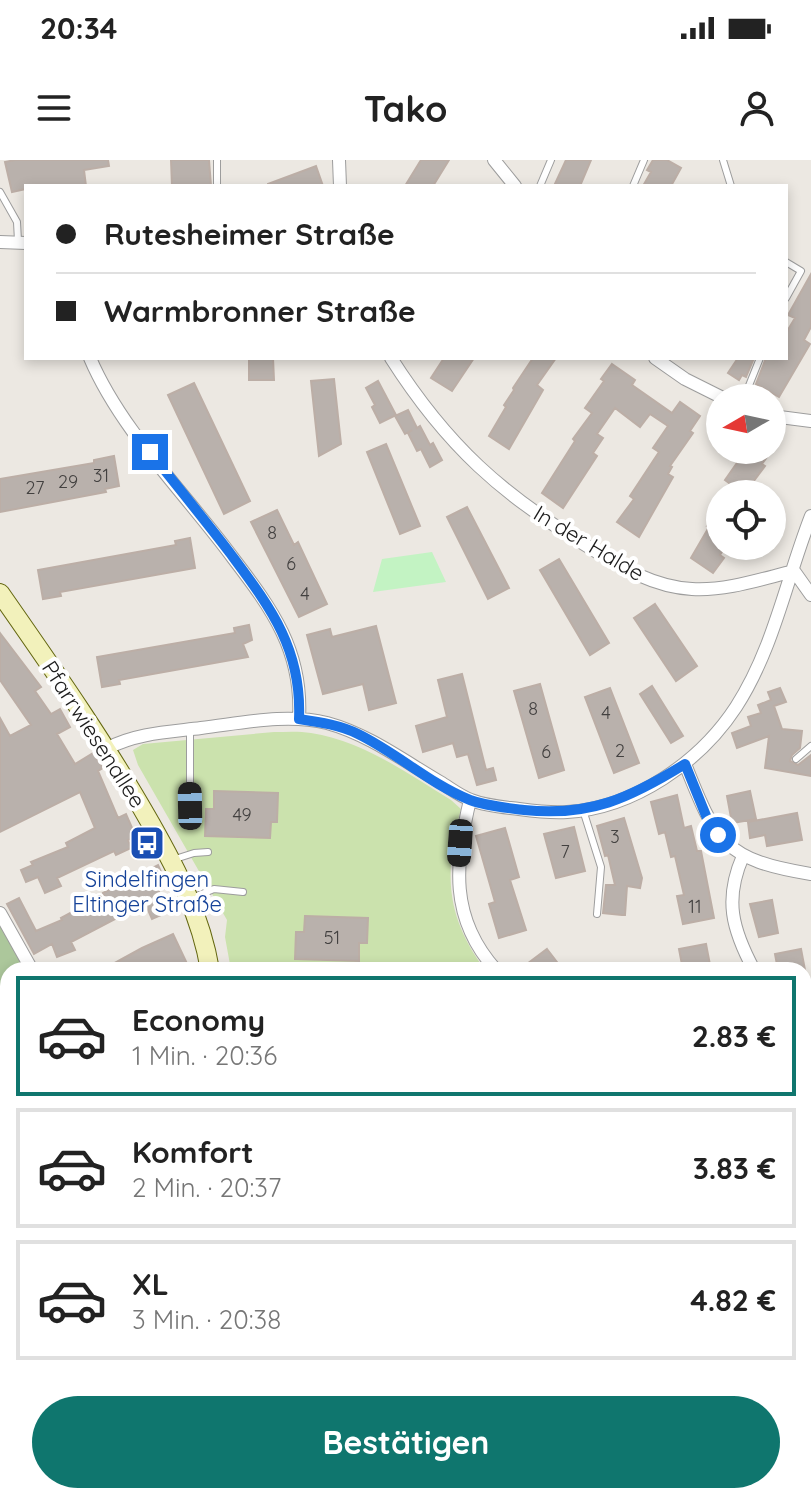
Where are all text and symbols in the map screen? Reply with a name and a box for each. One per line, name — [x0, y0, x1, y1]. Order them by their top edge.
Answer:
text: 20:34 — [40, 9, 117, 47]
icon: menu — [32, 86, 76, 130]
text: Tako — [364, 86, 447, 131]
icon: person — [735, 86, 779, 130]
text: Rutesheimer Straße — [104, 215, 395, 253]
text: Warmbronner Straße — [104, 292, 416, 330]
north arrow — [706, 384, 786, 464]
map controls — [706, 384, 786, 560]
route end — [132, 434, 168, 470]
house number: 31 — [93, 464, 109, 487]
house number: 29 — [58, 470, 78, 493]
house number: 27 — [26, 476, 44, 499]
button: locate — [706, 480, 786, 560]
street label: In der Halde — [529, 499, 649, 587]
house number: 8 — [267, 521, 277, 544]
house number: 6 — [286, 552, 296, 575]
house number: 4 — [300, 582, 310, 605]
street label: Pfarrwiesenallee — [36, 655, 152, 813]
house number: 8 — [528, 697, 538, 720]
house number: 4 — [601, 701, 611, 724]
house number: 2 — [615, 739, 625, 762]
house number: 6 — [541, 740, 551, 763]
car — [178, 782, 202, 830]
house number: 49 — [232, 803, 252, 826]
route start — [700, 817, 736, 853]
car — [446, 818, 474, 868]
bus stop icon: Sindelfingen Eltinger Straße — [128, 824, 166, 862]
house number: 3 — [610, 825, 620, 848]
house number: 7 — [560, 840, 570, 863]
place label: Sindelfingen Eltinger Straße — [72, 865, 222, 918]
house number: 11 — [688, 895, 702, 918]
house number: 51 — [324, 926, 340, 949]
icon: car — [36, 1000, 108, 1072]
text: Economy — [132, 1001, 265, 1039]
text: 2.83 € — [692, 1017, 776, 1055]
text: 1 Min. · 20:36 — [132, 1039, 277, 1072]
icon: car — [36, 1132, 108, 1204]
text: Komfort — [132, 1133, 254, 1171]
text: 3.83 € — [693, 1149, 776, 1187]
text: 2 Min. · 20:37 — [132, 1171, 281, 1204]
icon: car — [36, 1264, 108, 1336]
text: XL — [132, 1265, 169, 1303]
text: 4.82 € — [690, 1281, 776, 1319]
text: 3 Min. · 20:38 — [132, 1303, 281, 1336]
button: Bestätigen — [32, 1396, 780, 1488]

